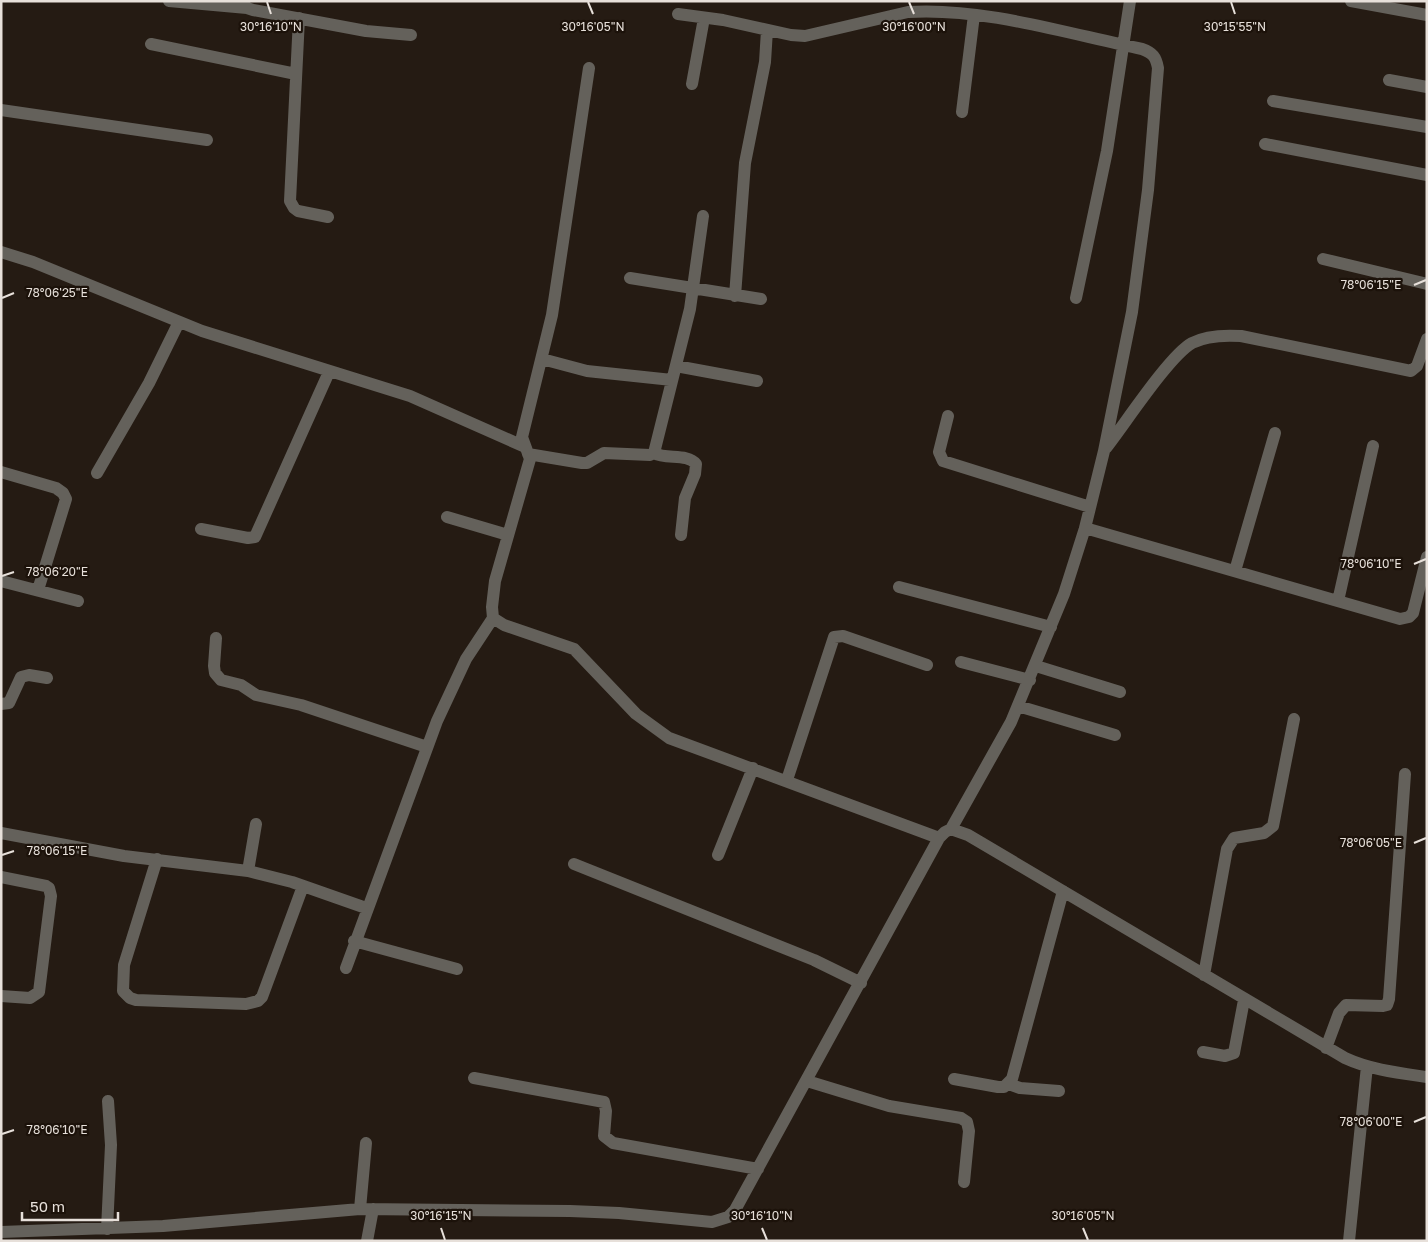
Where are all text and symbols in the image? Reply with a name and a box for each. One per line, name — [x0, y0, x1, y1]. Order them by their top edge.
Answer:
text: 30°16'10"N — [240, 19, 302, 34]
text: 30°16'05"N — [561, 19, 625, 34]
text: 30°16'00"N — [882, 19, 946, 34]
text: 30°15'55"N — [1204, 19, 1266, 34]
text: 78°06'15"E — [1341, 277, 1401, 292]
text: 78°06'25"E — [26, 285, 88, 300]
text: 78°06'10"E — [1341, 556, 1401, 571]
text: 78°06'20"E — [26, 564, 88, 579]
text: 78°06'05"E — [1340, 835, 1402, 850]
text: 78°06'15"E — [27, 843, 87, 858]
text: 78°06'00"E — [1340, 1114, 1402, 1129]
text: 78°06'10"E — [27, 1122, 87, 1137]
scale bar — [22, 1190, 119, 1222]
text: 50 m — [30, 1197, 65, 1215]
text: 30°16'15"N — [410, 1208, 472, 1223]
text: 30°16'10"N — [731, 1208, 793, 1223]
text: 30°16'05"N — [1051, 1208, 1115, 1223]

